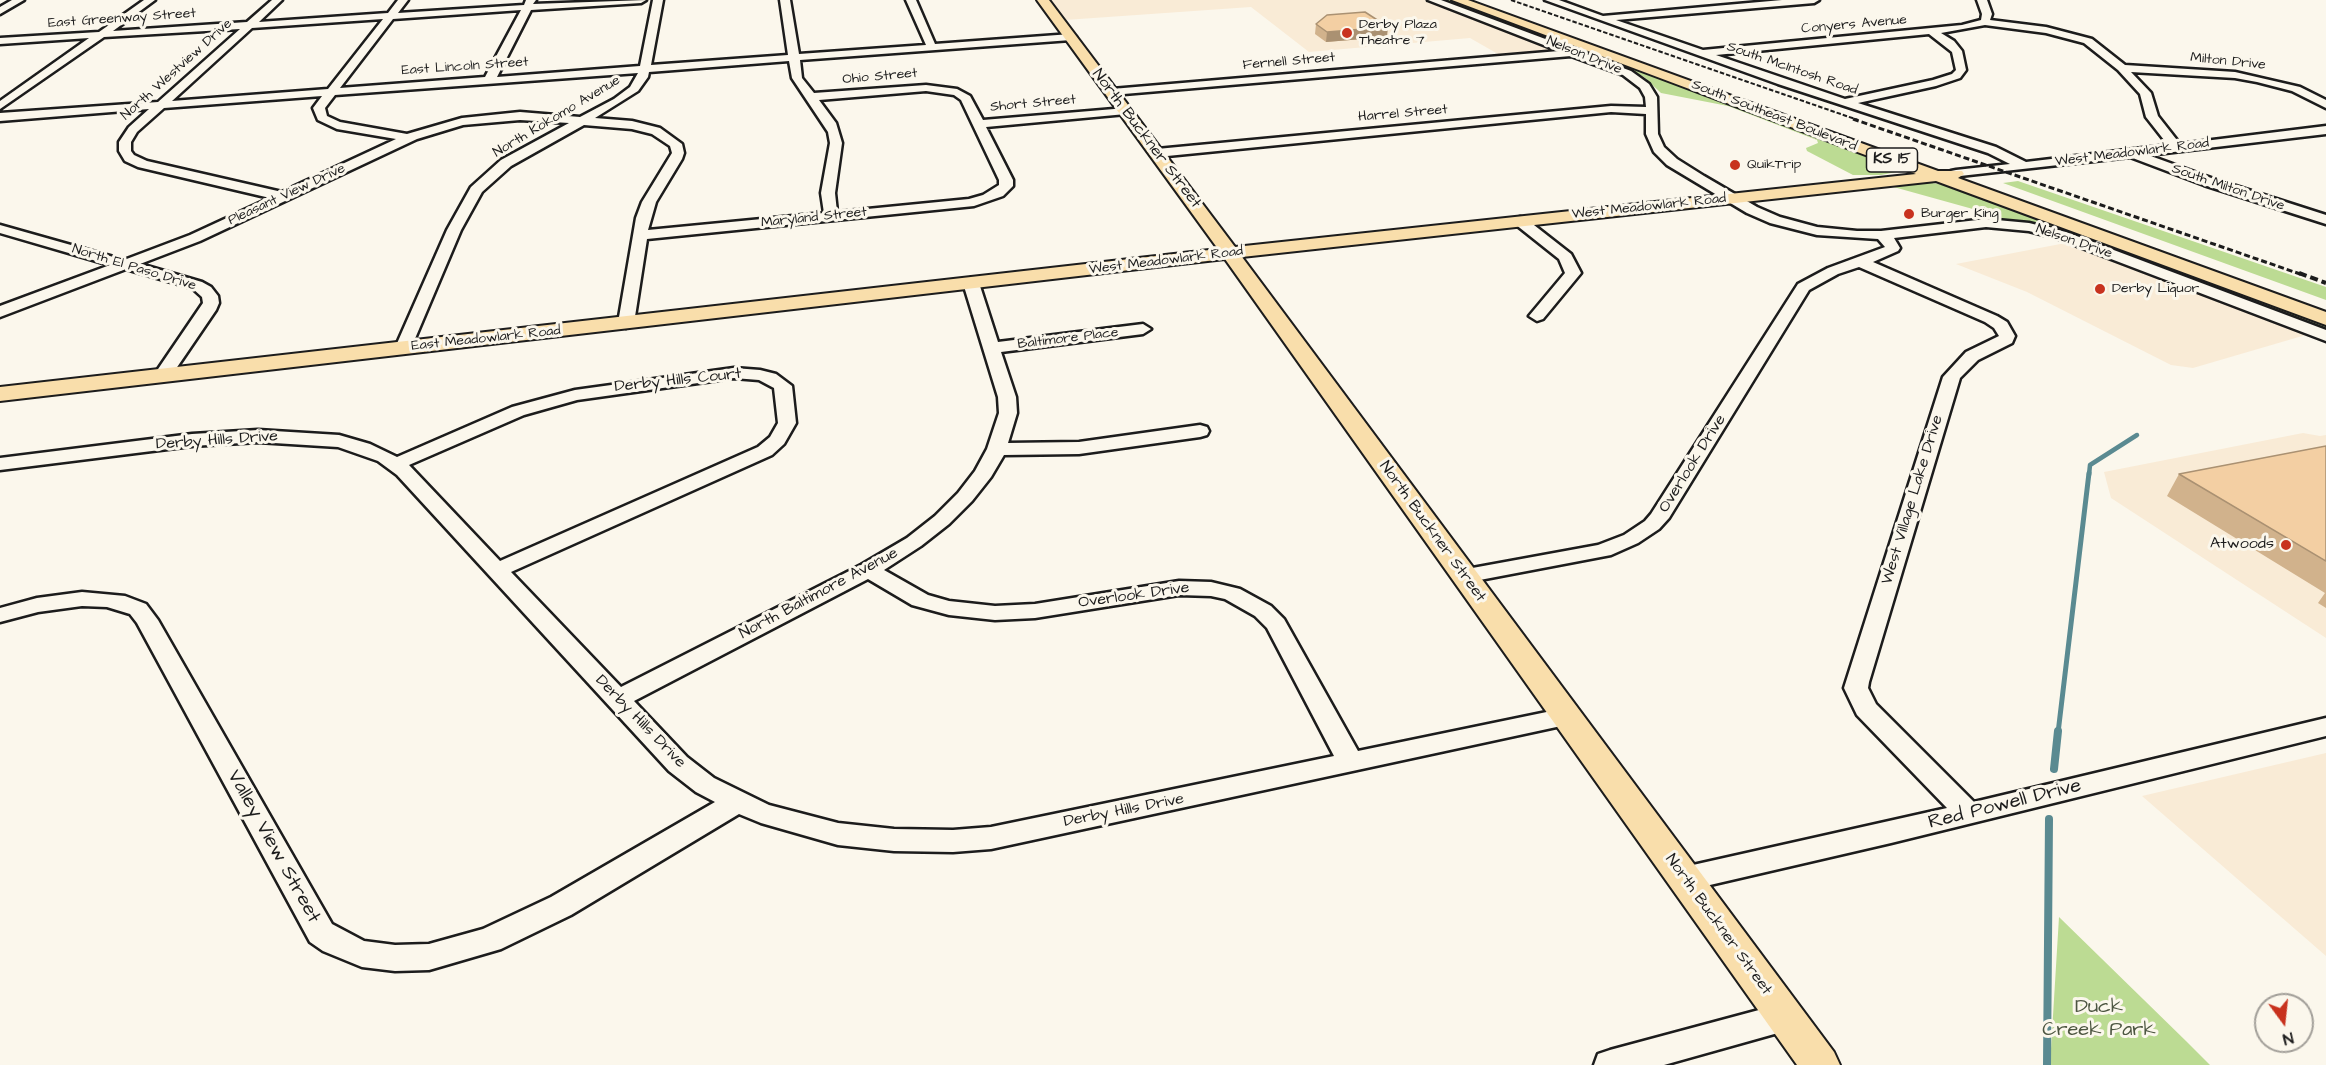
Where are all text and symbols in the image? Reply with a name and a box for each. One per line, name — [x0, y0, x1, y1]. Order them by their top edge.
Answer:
street label: East Greenway Street — [47, 5, 197, 33]
street label: Conyers Avenue — [1801, 12, 1907, 38]
street label: North Westview Drive — [118, 16, 236, 124]
place label: Derby Plaza Theatre 7 — [1359, 17, 1437, 50]
marker: Derby Plaza Theatre 7 — [1340, 26, 1354, 40]
street label: Nelson Drive — [1544, 33, 1624, 79]
street label: South McIntosh Road — [1725, 39, 1859, 99]
street label: Fernell Street — [1242, 50, 1336, 74]
street label: Milton Drive — [2189, 50, 2267, 74]
street label: East Lincoln Street — [401, 54, 529, 80]
street label: Ohio Street — [842, 65, 918, 89]
street label: North Buckner Street — [1087, 66, 1205, 212]
street label: North Kokomo Avenue — [490, 72, 624, 162]
street label: South Southeast Boulevard — [1689, 77, 1859, 155]
street label: Short Street — [989, 92, 1077, 116]
street label: Harrel Street — [1358, 102, 1448, 126]
street label: West Meadowlark Road — [2054, 135, 2210, 171]
road number: KS 15 — [1866, 148, 1918, 172]
place label: QuikTrip — [1747, 157, 1801, 173]
marker: QuikTrip — [1728, 158, 1742, 172]
street label: Pleasant View Drive — [226, 160, 348, 230]
street label: South Milton Drive — [2169, 161, 2287, 215]
street label: West Meadowlark Road — [1571, 191, 1727, 223]
street label: Maryland Street — [760, 204, 868, 232]
place label: Burger King — [1921, 206, 1999, 222]
marker: Burger King — [1902, 207, 1916, 221]
street label: Nelson Drive — [2034, 221, 2114, 263]
street label: North El Paso Drive — [70, 241, 198, 295]
street label: West Meadowlark Road — [1088, 243, 1244, 279]
place label: Derby Liquor — [2112, 281, 2199, 297]
marker: Derby Liquor — [2093, 282, 2107, 296]
street label: East Meadowlark Road — [411, 323, 561, 355]
street label: Baltimore Place — [1017, 324, 1119, 354]
street label: Derby Hills Court — [614, 365, 742, 397]
street label: Overlook Drive — [1655, 411, 1731, 517]
street label: West Village Lake Drive — [1878, 413, 1948, 587]
street label: Derby Hills Drive — [155, 427, 279, 455]
street label: North Buckner Street — [1374, 458, 1490, 606]
place label: Atwoods — [2210, 535, 2274, 555]
marker: Atwoods — [2279, 538, 2293, 552]
street label: North Baltimore Avenue — [736, 544, 902, 644]
street label: Overlook Drive — [1077, 579, 1191, 613]
street label: Derby Hills Drive — [591, 671, 689, 773]
street label: Valley View Street — [221, 766, 325, 928]
street label: Red Powell Drive — [1926, 774, 2084, 836]
street label: Derby Hills Drive — [1062, 790, 1186, 832]
street label: North Buckner Street — [1660, 851, 1776, 999]
north arrow — [2254, 993, 2314, 1053]
park label: Duck Creek Park — [2042, 996, 2156, 1043]
text: N — [2280, 1027, 2296, 1050]

